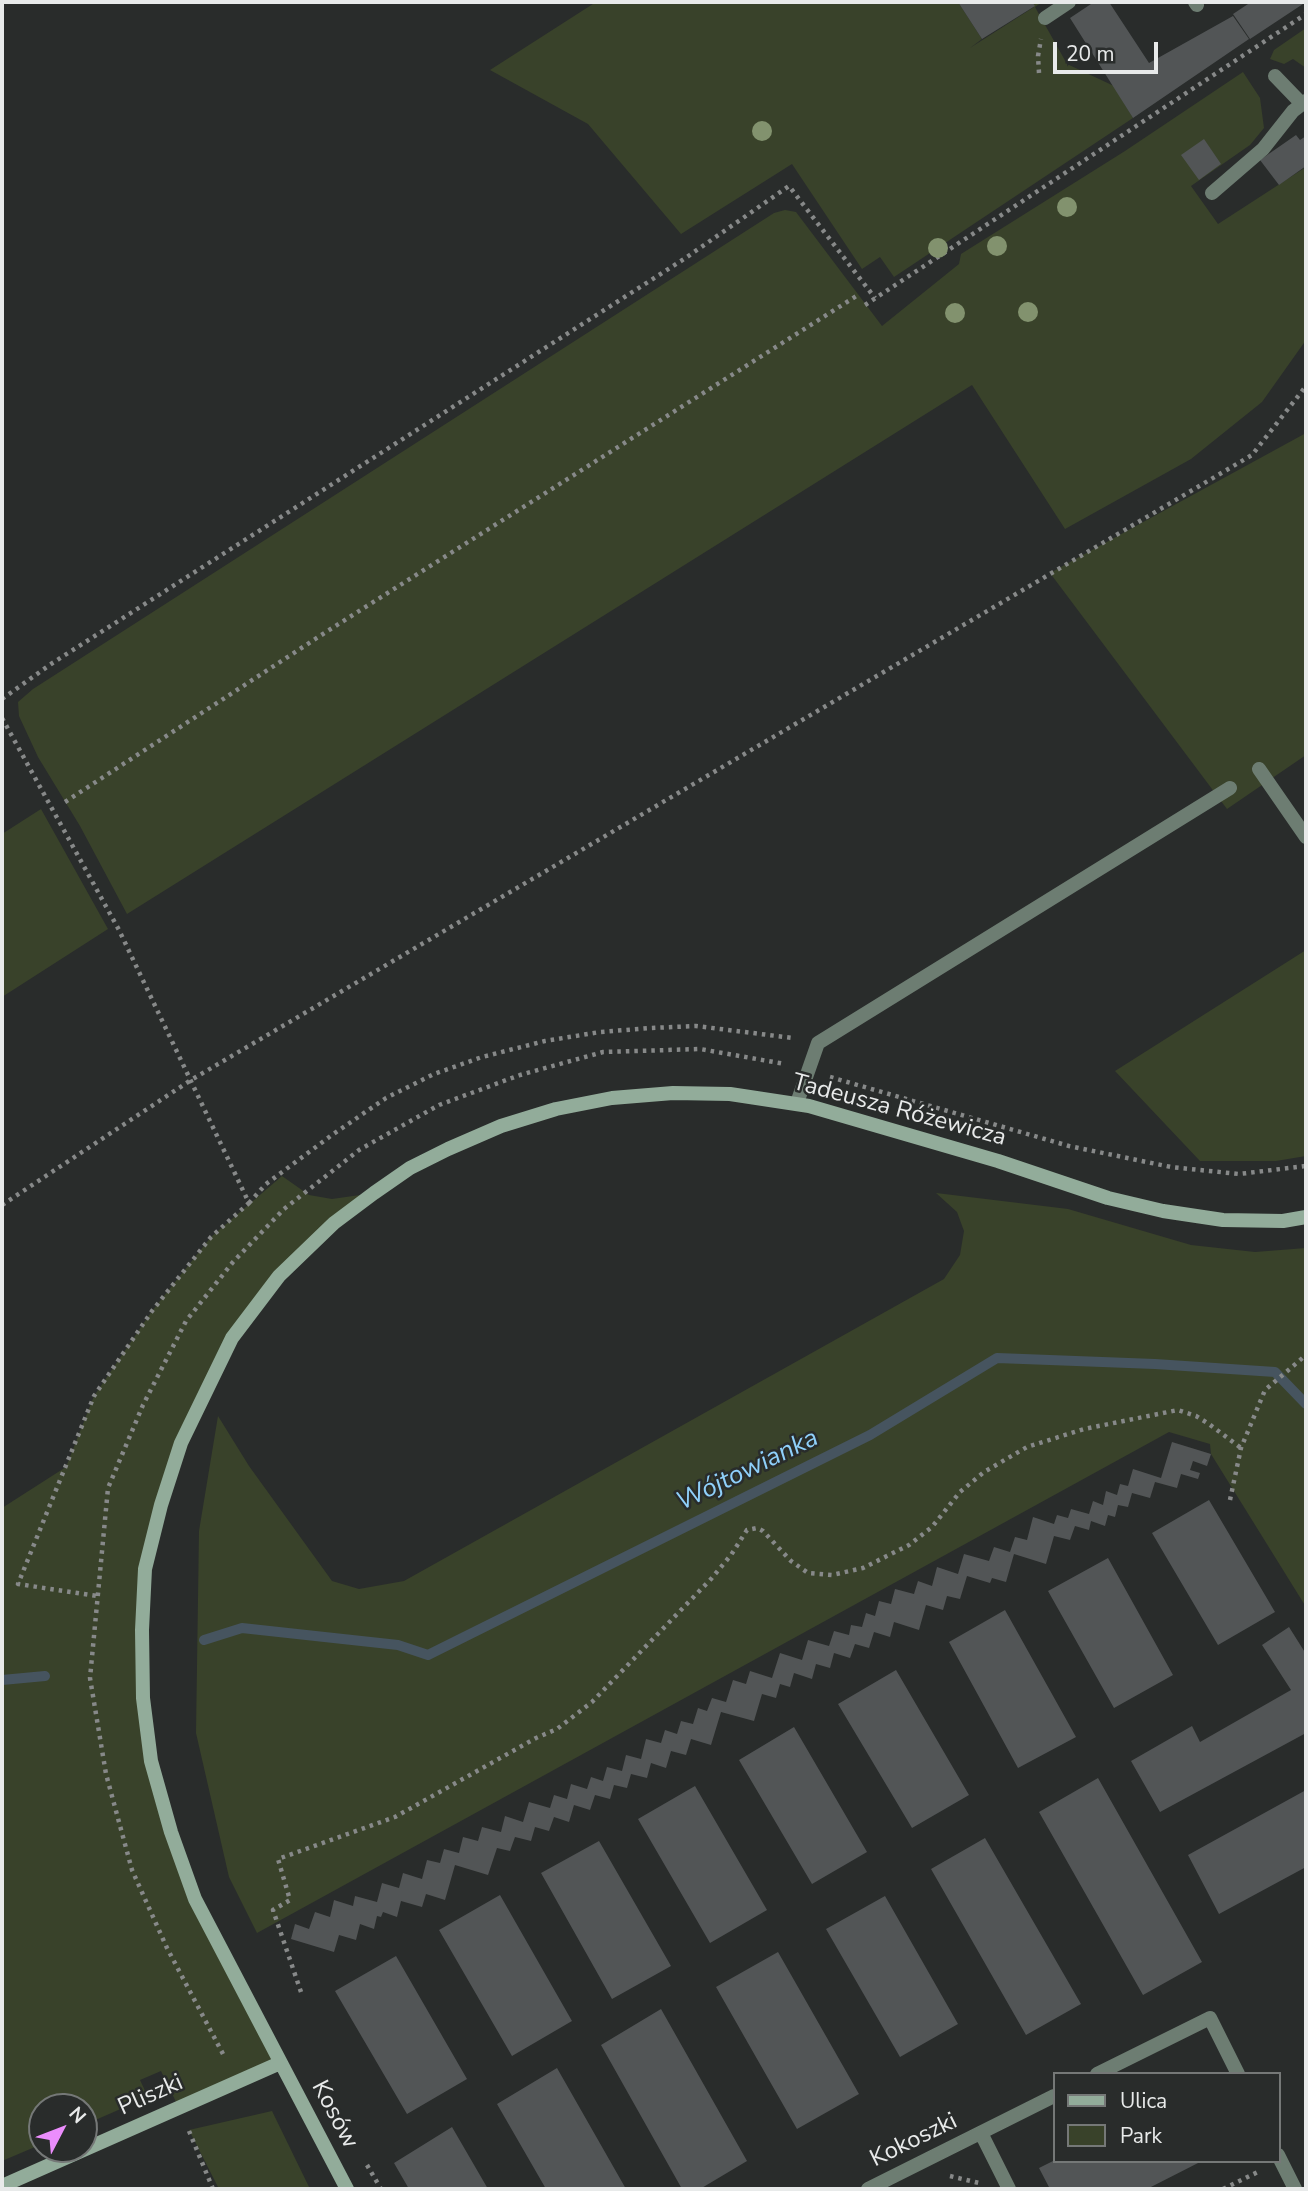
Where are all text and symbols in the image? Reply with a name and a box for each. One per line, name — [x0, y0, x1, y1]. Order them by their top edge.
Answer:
scale bar — [1056, 28, 1161, 72]
text: 20 m — [1066, 40, 1115, 68]
street label: Tadeusza Różewicza — [789, 1069, 1009, 1153]
water label: Wójtowianka — [672, 1423, 824, 1519]
street label: Pliszki — [114, 2069, 188, 2123]
legend — [1052, 2072, 1280, 2163]
street label: Kosów — [304, 2076, 364, 2154]
text: Ulica — [1120, 2087, 1167, 2115]
north arrow — [28, 2093, 98, 2163]
text: N — [63, 2101, 92, 2129]
street label: Kokoszki — [866, 2108, 962, 2174]
text: Park — [1120, 2122, 1162, 2150]

